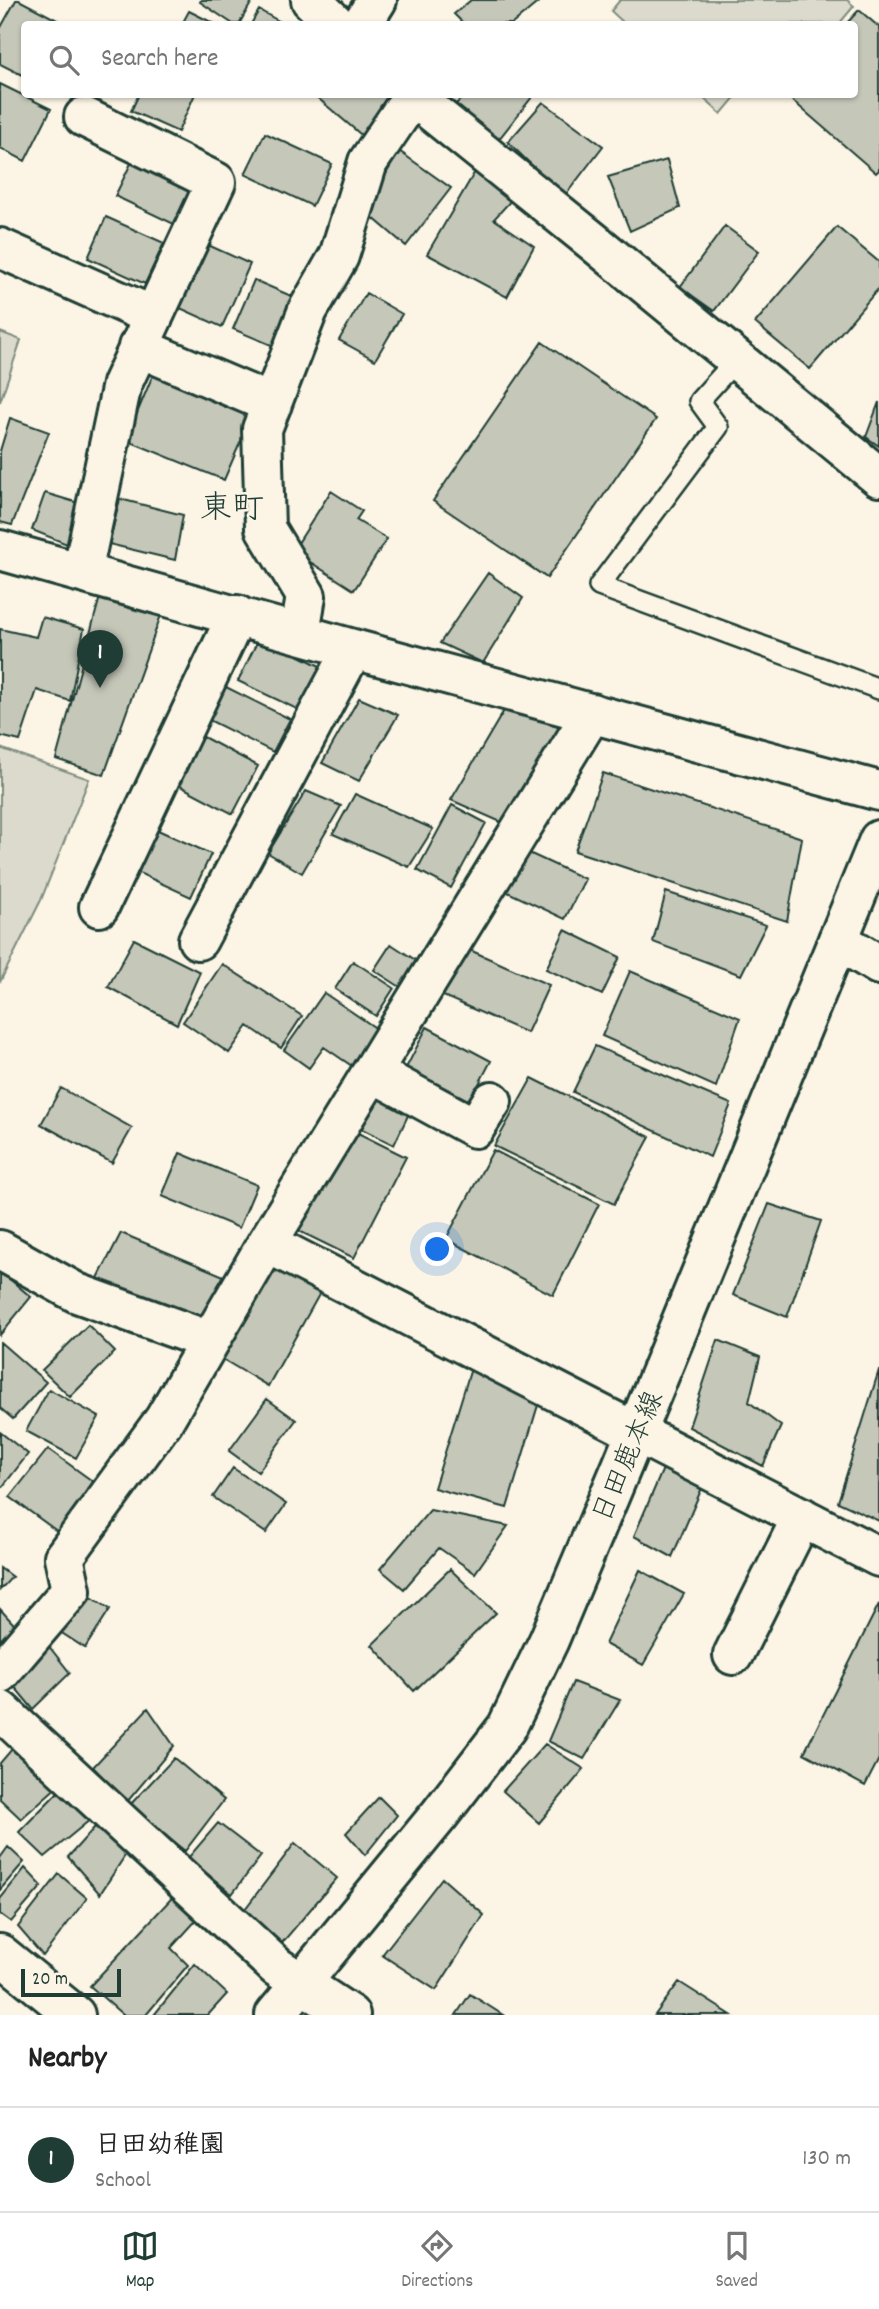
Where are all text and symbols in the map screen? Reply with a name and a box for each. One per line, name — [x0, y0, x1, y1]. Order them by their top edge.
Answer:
search box — [21, 21, 858, 98]
icon: search — [45, 41, 83, 79]
text: Search here — [101, 41, 219, 78]
district label: 東町 — [200, 488, 264, 534]
pin: 1 — [77, 630, 123, 688]
your location — [420, 1232, 454, 1266]
street label: 日田鹿本線 — [585, 1386, 676, 1530]
scale bar — [21, 1966, 121, 1998]
text: 20 m — [32, 1967, 68, 1994]
text: Nearby — [28, 2039, 106, 2082]
text: 日田幼稚園 — [95, 2128, 225, 2165]
text: 1 — [48, 2143, 54, 2176]
text: 130 m — [802, 2143, 851, 2176]
text: School — [95, 2165, 151, 2198]
tab: Map — [121, 2227, 159, 2296]
tab: Directions — [401, 2227, 473, 2296]
tab: Saved — [715, 2227, 758, 2296]

